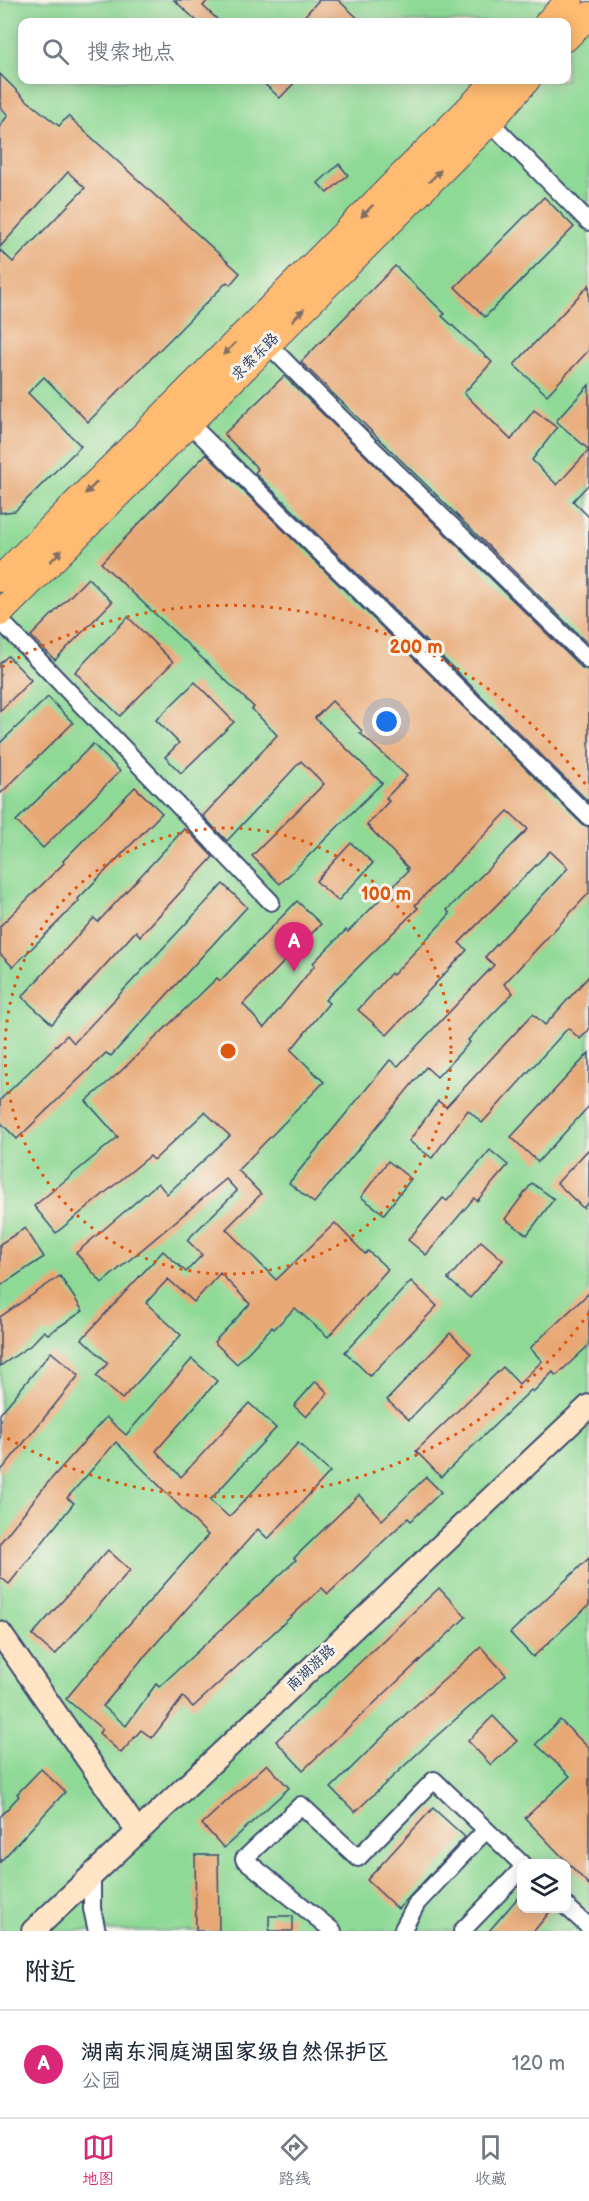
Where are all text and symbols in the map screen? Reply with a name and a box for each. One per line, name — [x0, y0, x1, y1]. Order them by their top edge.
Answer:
search box — [18, 18, 571, 84]
icon: search — [39, 35, 72, 68]
text: 搜索地点 — [87, 39, 175, 66]
one-way arrow — [428, 170, 442, 184]
one-way arrow — [360, 204, 374, 218]
one-way arrow — [290, 308, 304, 322]
street label: 求索东路 — [227, 329, 283, 385]
one-way arrow — [223, 342, 237, 356]
one-way arrow — [85, 480, 99, 494]
one-way arrow — [49, 549, 63, 564]
text: 200 m — [389, 637, 443, 658]
your location — [372, 707, 401, 736]
text: 100 m — [361, 884, 411, 905]
pin: A — [274, 922, 314, 972]
centre of rings — [218, 1041, 238, 1061]
street label: 南湖游路 — [283, 1641, 339, 1695]
map controls — [517, 1859, 571, 1913]
button: layers — [517, 1859, 571, 1913]
text: 附近 — [24, 1957, 76, 1988]
text: 湖南东洞庭湖国家级自然保护区 — [81, 2039, 389, 2066]
text: A — [37, 2052, 50, 2076]
text: 120 m — [512, 2052, 565, 2076]
text: 公园 — [81, 2069, 121, 2093]
tab: 地图 — [82, 2131, 115, 2189]
tab: 路线 — [278, 2131, 311, 2189]
tab: 收藏 — [474, 2131, 507, 2189]

